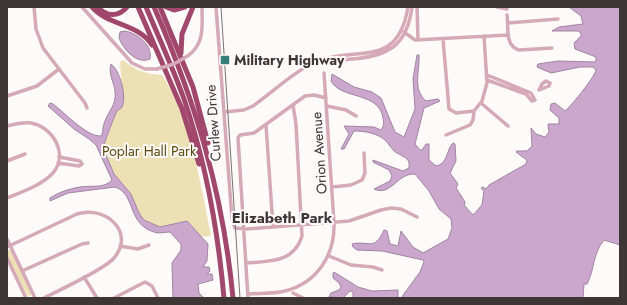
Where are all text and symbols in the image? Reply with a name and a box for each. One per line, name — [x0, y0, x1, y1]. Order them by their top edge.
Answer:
place label: Military Highway — [234, 50, 345, 70]
marker: Military Highway — [219, 54, 231, 66]
street label: Curlew Drive — [200, 84, 226, 162]
street label: Orion Avenue — [306, 111, 332, 195]
park label: Poplar Hall Park — [102, 141, 197, 161]
district label: Elizabeth Park — [232, 207, 333, 229]

